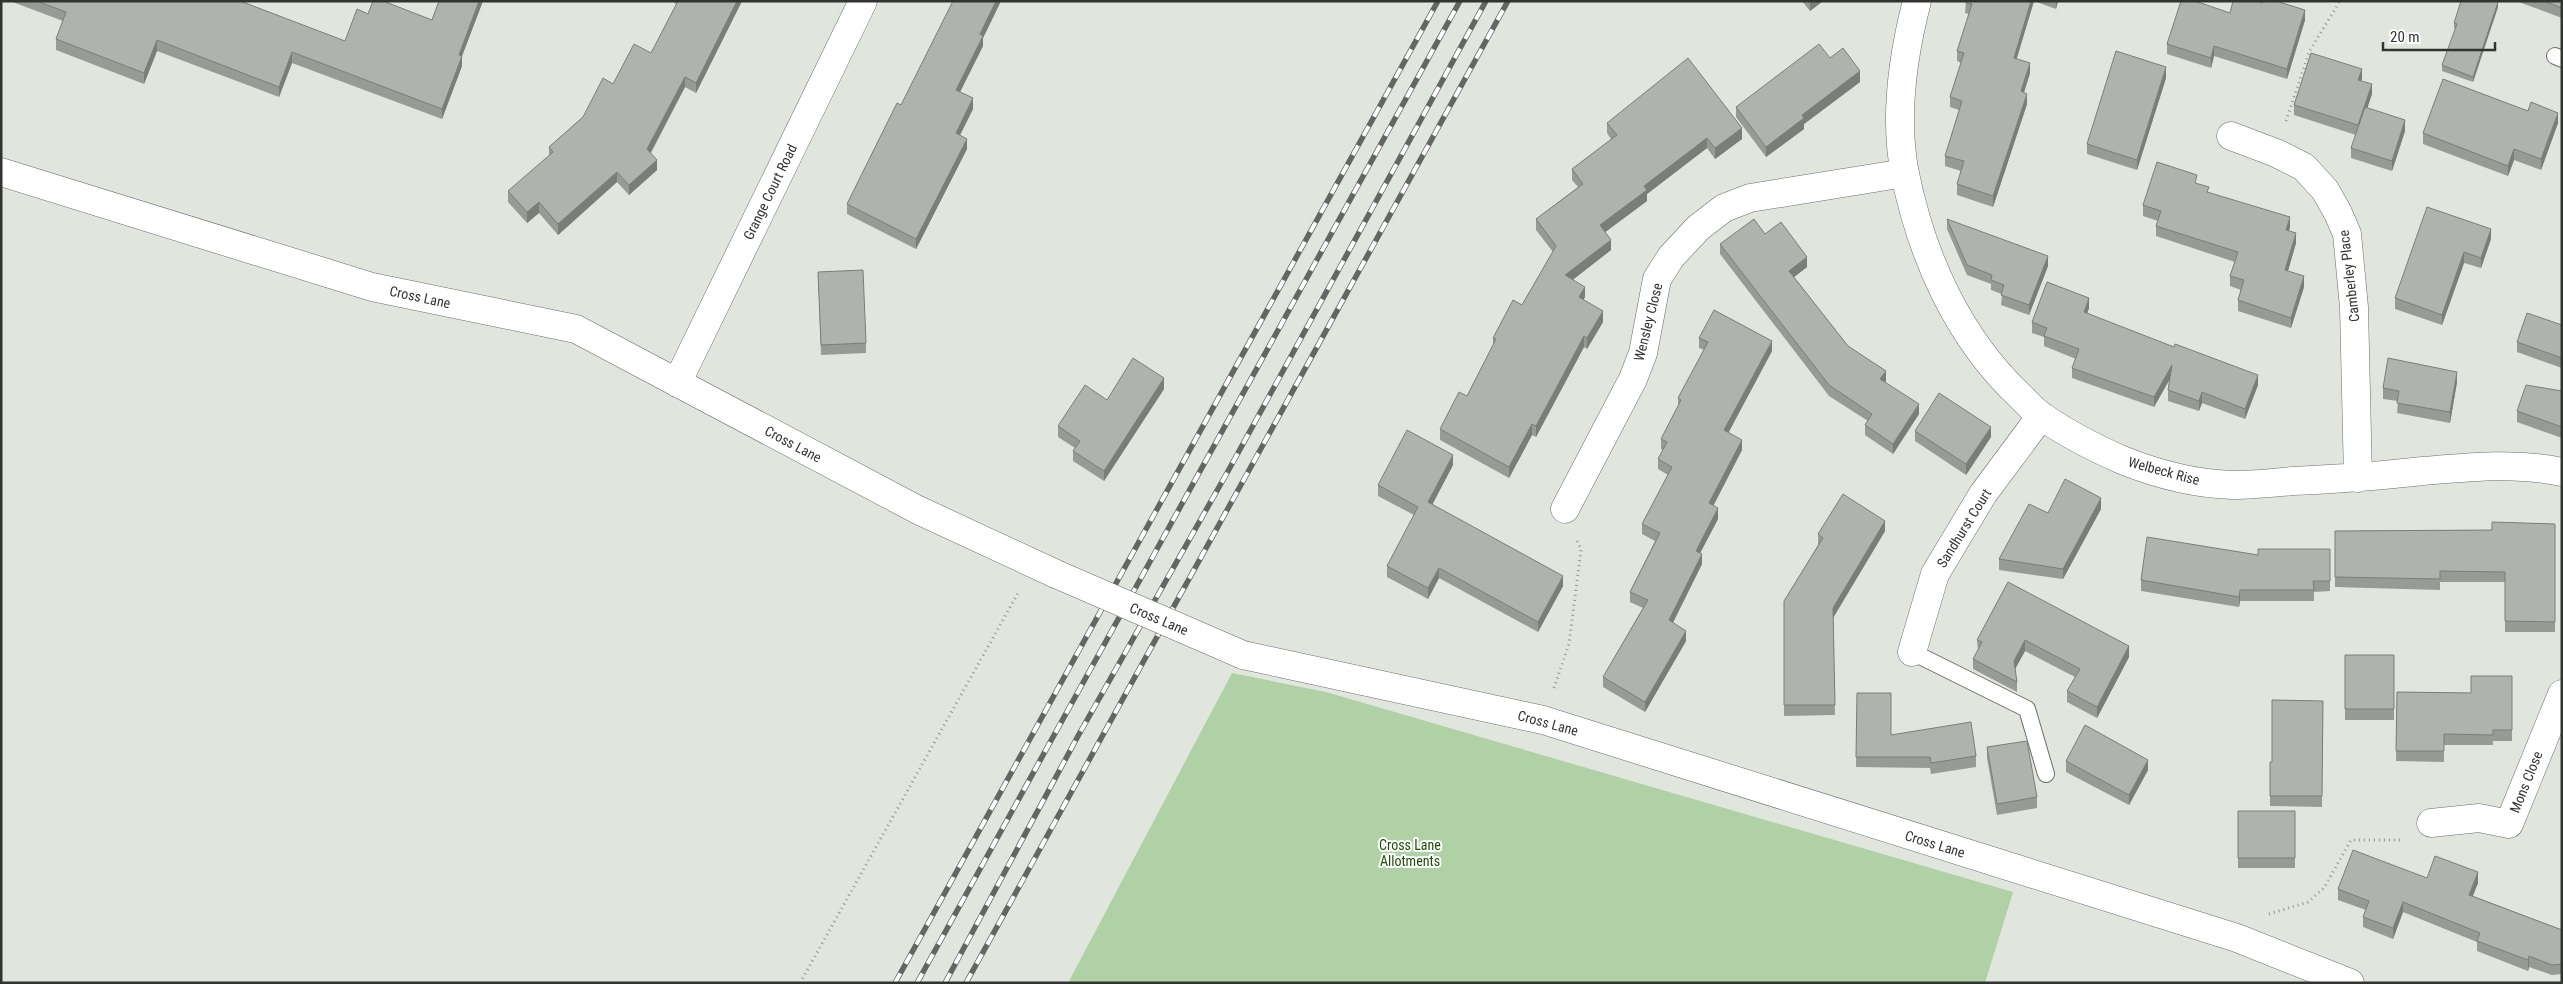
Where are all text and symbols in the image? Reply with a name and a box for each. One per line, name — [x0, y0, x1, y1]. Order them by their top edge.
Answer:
scale bar — [2383, 20, 2496, 52]
text: 20 m — [2390, 28, 2420, 46]
street label: Grange Court Road — [740, 142, 800, 242]
street label: Camberley Place — [2335, 229, 2363, 323]
street label: Wensley Close — [1631, 281, 1666, 363]
street label: Cross Lane — [388, 283, 452, 311]
street label: Cross Lane — [762, 422, 824, 466]
street label: Welbeck Rise — [2127, 454, 2202, 488]
street label: Sandhurst Court — [1933, 486, 1995, 570]
street label: Cross Lane — [1127, 600, 1191, 639]
street label: Cross Lane — [1516, 707, 1580, 739]
street label: Mons Close — [2506, 748, 2546, 815]
street label: Cross Lane — [1903, 827, 1967, 861]
park label: Cross Lane Allotments — [1379, 837, 1441, 869]

